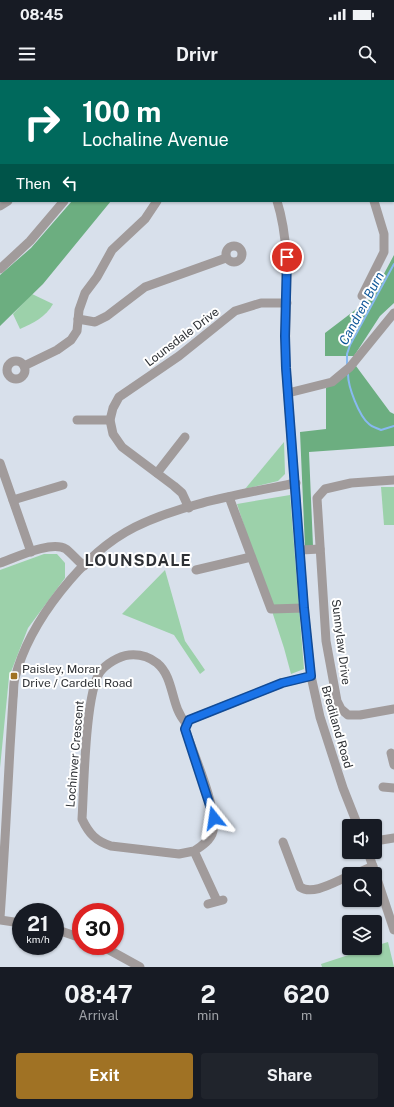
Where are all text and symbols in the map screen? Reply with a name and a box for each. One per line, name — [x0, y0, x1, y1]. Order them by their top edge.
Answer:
text: 08:45 — [20, 6, 63, 23]
icon: menu — [16, 43, 38, 65]
icon: search — [356, 43, 378, 65]
text: Drivr — [176, 44, 218, 65]
text: 100 m — [82, 95, 161, 128]
icon: right — [16, 96, 68, 148]
text: Lochaline Avenue — [82, 129, 229, 150]
icon: left — [59, 172, 81, 194]
text: Then — [16, 175, 51, 192]
pin — [270, 240, 304, 274]
icon: arrive — [276, 246, 298, 268]
water label: Candren Burn — [336, 269, 387, 347]
street label: Lounsdale Drive — [142, 305, 222, 369]
district label: LOUNSDALE — [84, 551, 192, 570]
street label: Sunnylaw Drive — [329, 598, 353, 686]
place label: Paisley, Morar Drive / Cardell Road — [22, 662, 132, 690]
marker: Paisley, Morar Drive / Cardell Road — [9, 671, 19, 681]
street label: Brediland Road — [319, 684, 355, 770]
street label: Lochinver Crescent — [63, 700, 87, 808]
position arrow — [193, 797, 235, 839]
map controls — [342, 819, 382, 955]
button: sound — [342, 819, 382, 859]
button: search — [342, 867, 382, 907]
speed limit sign: 30 — [72, 903, 124, 955]
text: 21 — [27, 912, 49, 936]
button: layers — [342, 915, 382, 955]
text: km/h — [26, 933, 50, 945]
text: 08:47 — [64, 980, 133, 1008]
text: 2 — [200, 980, 216, 1008]
text: 620 — [283, 980, 330, 1008]
text: Arrival — [78, 1008, 119, 1023]
text: min — [197, 1008, 219, 1023]
text: m — [301, 1008, 312, 1023]
button: Exit — [16, 1053, 193, 1099]
button: Share — [201, 1053, 378, 1099]

